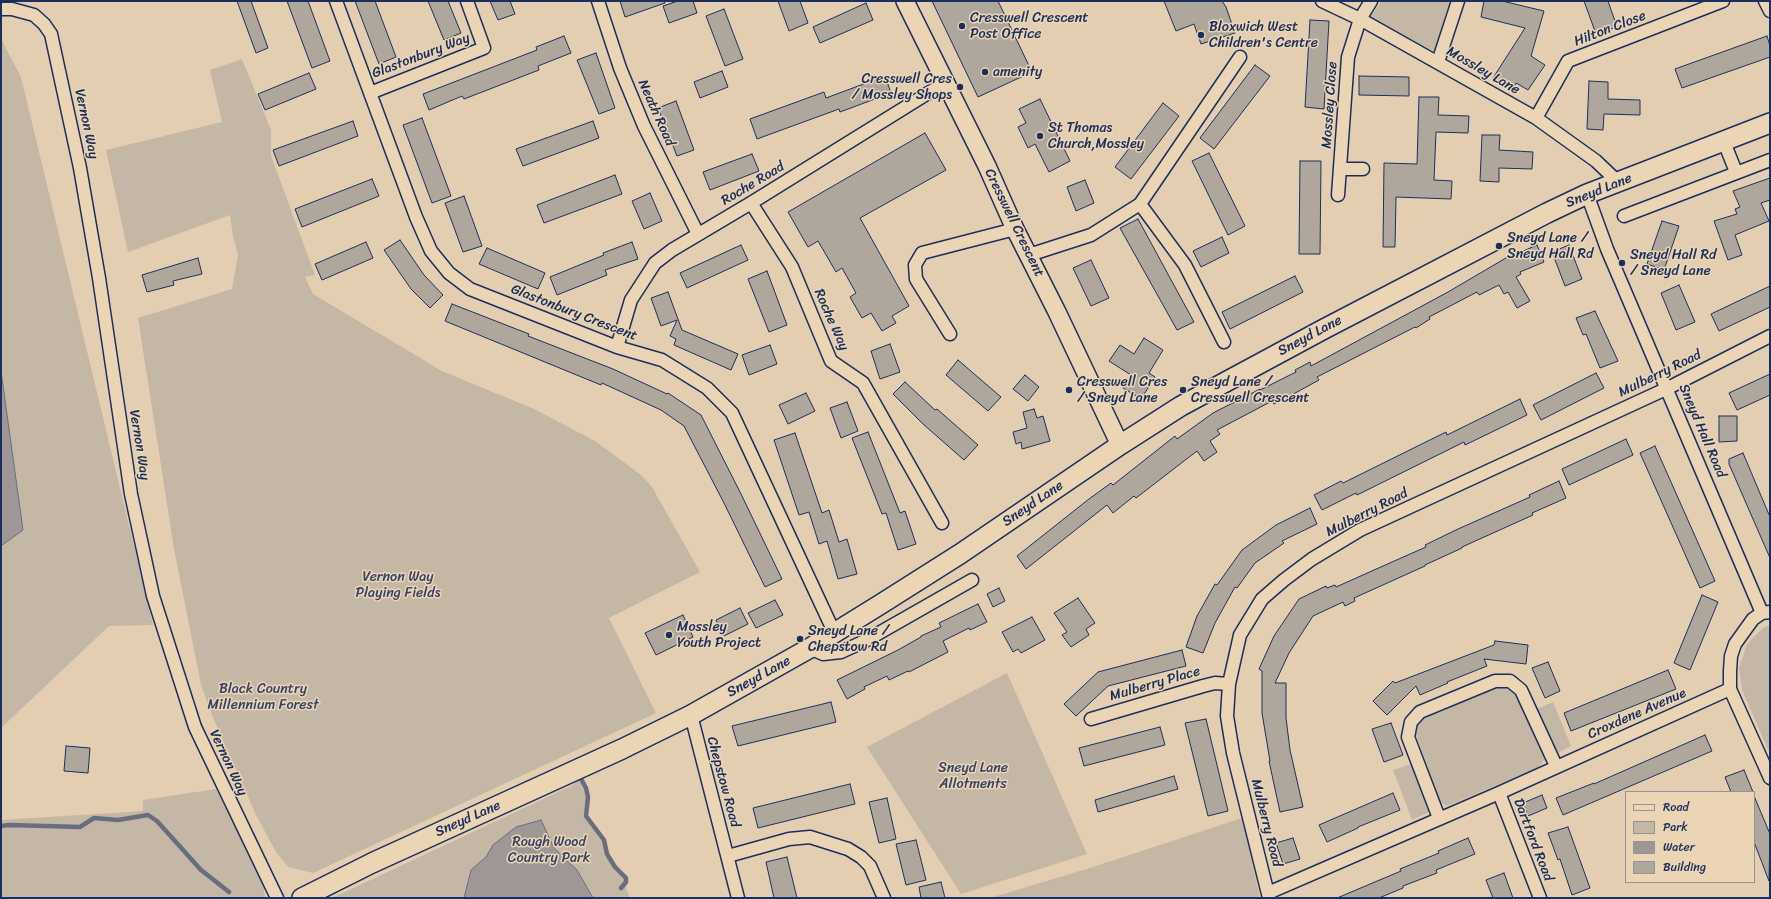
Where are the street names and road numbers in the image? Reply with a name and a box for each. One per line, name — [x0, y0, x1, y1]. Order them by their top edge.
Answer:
street label: Hilton Close — [1572, 8, 1648, 50]
street label: Glastonbury Way — [370, 30, 472, 82]
street label: Mossley Lane — [1443, 43, 1523, 99]
street label: Mossley Close — [1319, 61, 1341, 149]
street label: Neath Road — [634, 77, 678, 149]
street label: Vernon Way — [70, 87, 102, 161]
street label: Roche Road — [718, 159, 788, 209]
street label: Cresswell Crescent — [981, 166, 1047, 280]
street label: Sneyd Lane — [1563, 170, 1635, 212]
street label: Glastonbury Crescent — [508, 281, 640, 345]
street label: Roche Way — [810, 287, 852, 353]
street label: Sneyd Lane — [1275, 312, 1345, 360]
street label: Mulberry Road — [1616, 347, 1704, 401]
street label: Sneyd Hall Road — [1675, 382, 1729, 480]
street label: Vernon Way — [125, 409, 153, 481]
street label: Sneyd Lane — [999, 477, 1067, 531]
street label: Mulberry Road — [1323, 485, 1411, 541]
street label: Sneyd Lane — [724, 653, 794, 701]
street label: Mulberry Place — [1108, 663, 1202, 705]
street label: Croxdene Avenue — [1585, 685, 1689, 743]
street label: Vernon Way — [205, 727, 251, 799]
street label: Chepstow Road — [703, 735, 743, 829]
street label: Mulberry Road — [1247, 777, 1285, 869]
street label: Dartford Road — [1510, 796, 1556, 884]
street label: Sneyd Lane — [433, 797, 503, 841]

